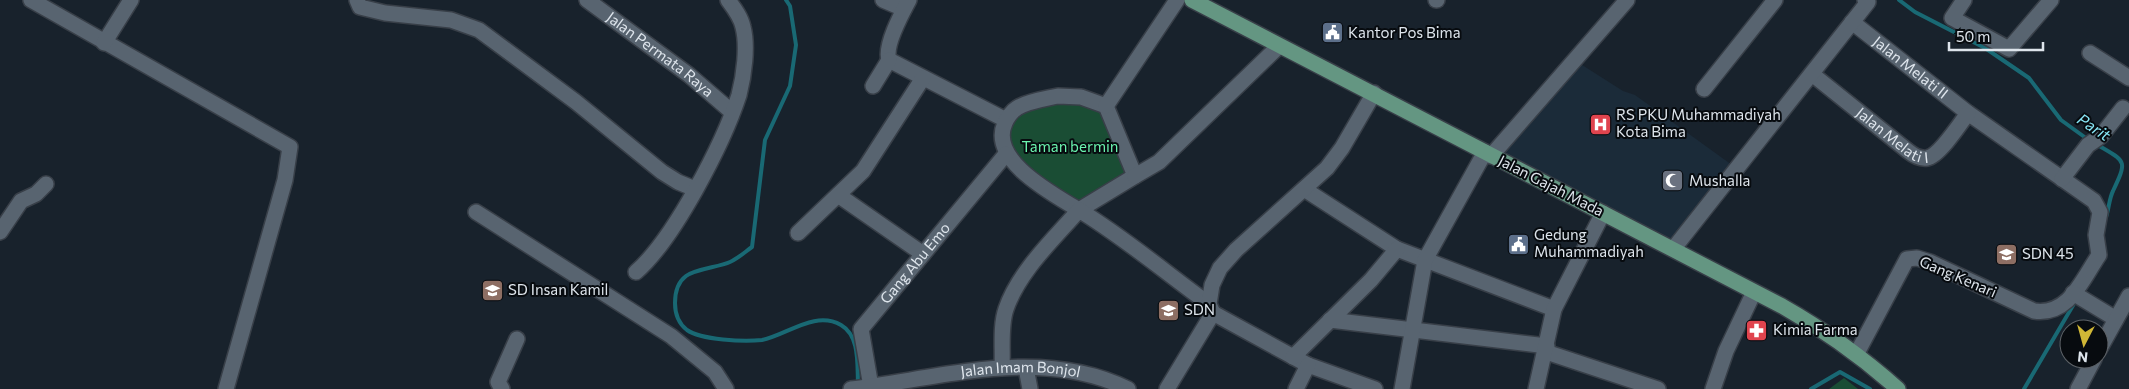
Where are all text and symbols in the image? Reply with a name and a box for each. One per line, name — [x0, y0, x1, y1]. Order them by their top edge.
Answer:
street label: Jalan Permata Raya — [603, 7, 718, 100]
scale bar — [1949, 20, 2043, 52]
public building icon: Kantor Pos Bima — [1320, 21, 1344, 45]
place label: Kantor Pos Bima — [1348, 23, 1461, 41]
text: 50 m — [1956, 27, 1990, 45]
street label: Jalan Melati II — [1870, 32, 1952, 102]
street label: Jalan Melati I — [1853, 103, 1929, 166]
place label: RS PKU Muhammadiyah Kota Bima — [1616, 105, 1781, 140]
water label: Parit — [2074, 109, 2115, 144]
hospital icon: RS PKU Muhammadiyah Kota Bima — [1588, 112, 1612, 136]
park label: Taman bermin — [1022, 137, 1118, 155]
street label: Jalan Gajah Mada — [1496, 151, 1607, 219]
mosque icon: Mushalla — [1661, 169, 1685, 193]
place label: Mushalla — [1689, 171, 1750, 189]
street label: Gang Abu Emo — [876, 219, 953, 307]
place label: Gedung Muhammadiyah — [1534, 225, 1644, 260]
public building icon: Gedung Muhammadiyah — [1506, 232, 1530, 256]
school or university icon: SDN 45 — [1994, 242, 2018, 266]
place label: SDN 45 — [2022, 244, 2074, 262]
street label: Gang Kenari — [1917, 252, 2000, 300]
school or university icon: SD Insan Kamil — [480, 278, 504, 302]
place label: SD Insan Kamil — [508, 280, 608, 298]
school or university icon: SDN — [1156, 298, 1180, 322]
place label: SDN — [1184, 300, 1215, 318]
pharmacy icon: Kimia Farma — [1745, 318, 1769, 342]
north arrow — [2059, 319, 2109, 369]
place label: Kimia Farma — [1773, 320, 1858, 338]
text: N — [2076, 348, 2089, 366]
street label: Jalan Imam Bonjol — [959, 357, 1082, 380]

